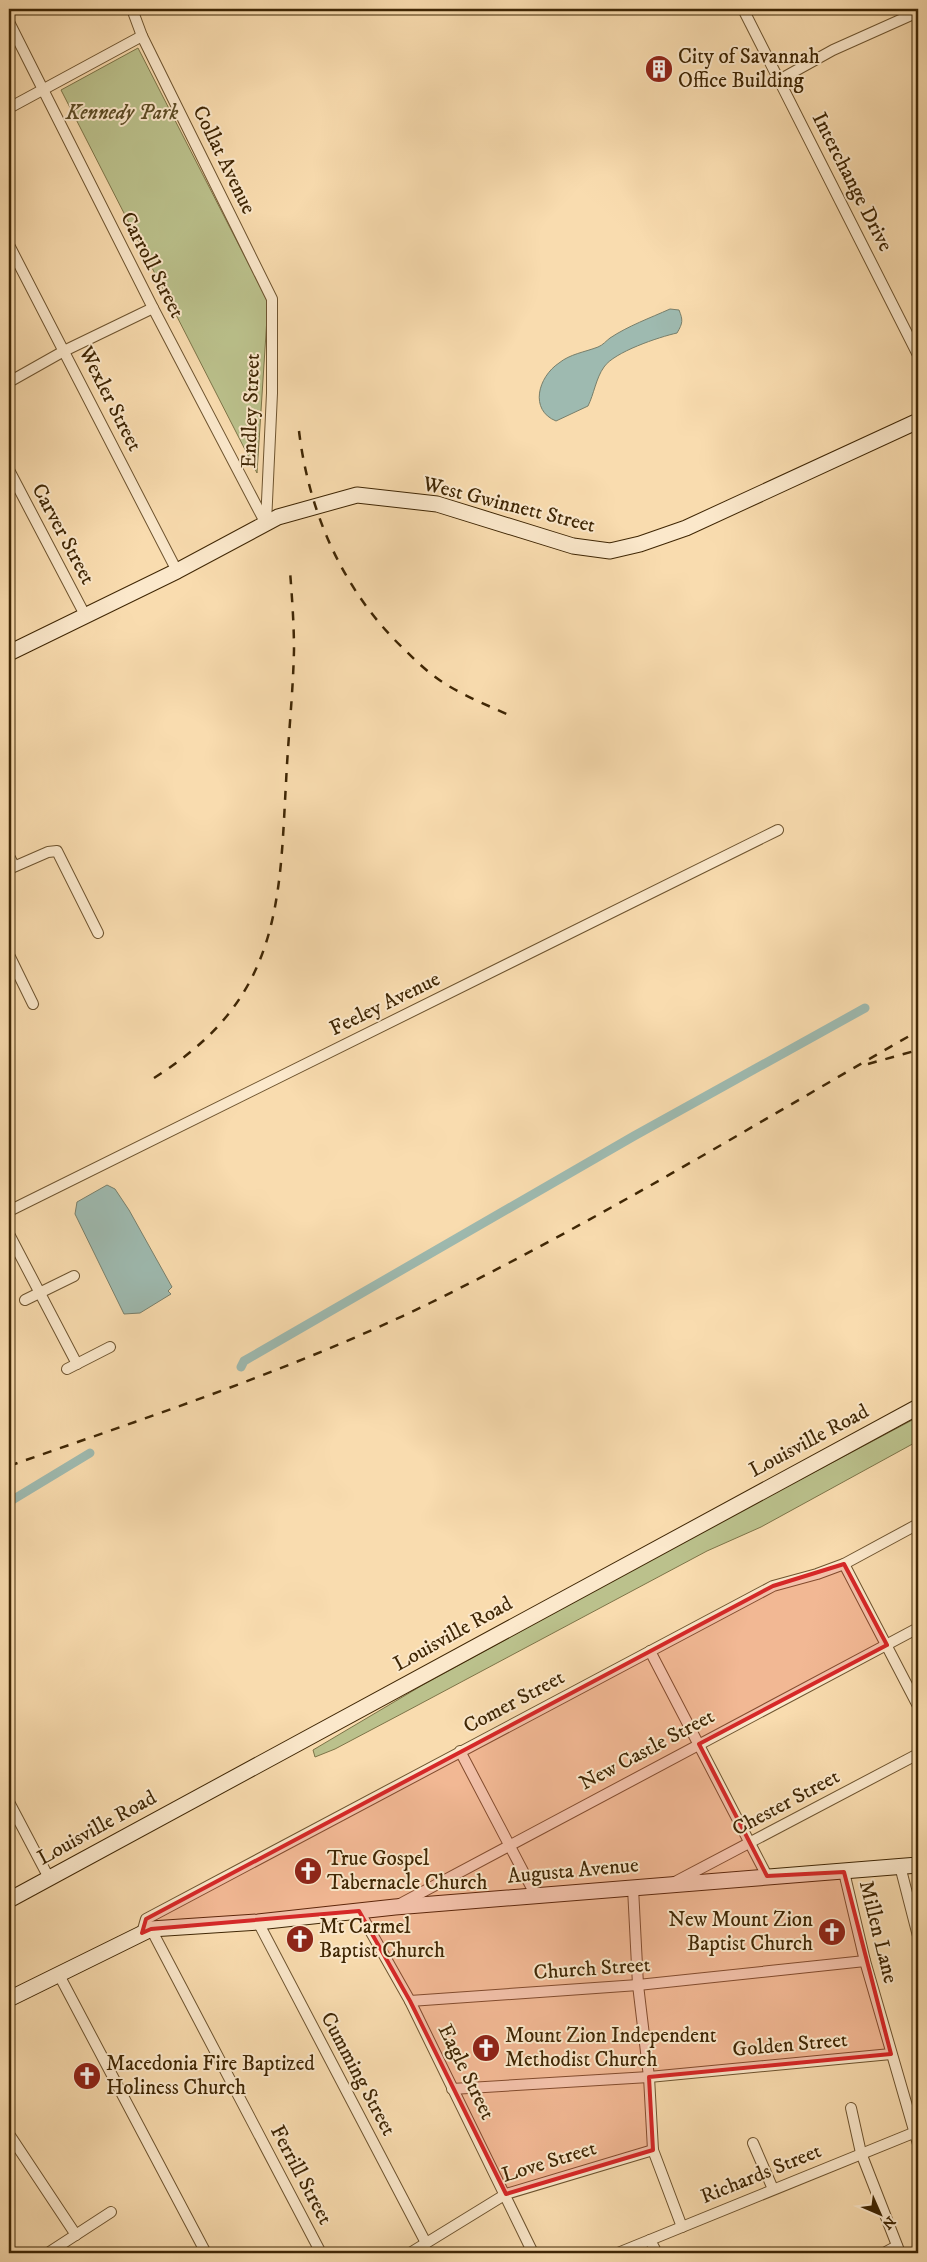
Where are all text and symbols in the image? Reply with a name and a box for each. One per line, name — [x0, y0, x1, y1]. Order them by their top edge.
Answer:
place label: City of Savannah Office Building — [678, 44, 820, 94]
building icon: City of Savannah Office Building — [644, 54, 674, 84]
park label: Kennedy Park — [65, 100, 179, 126]
street label: Collat Avenue — [187, 102, 262, 219]
street label: Interchange Drive — [806, 108, 898, 256]
street label: Carroll Street — [114, 208, 190, 323]
street label: Wexler Street — [72, 341, 148, 456]
street label: Endley Street — [236, 353, 266, 469]
street label: West Gwinnett Street — [419, 471, 598, 539]
street label: Carver Street — [25, 479, 101, 589]
street label: Feeley Avenue — [326, 966, 445, 1042]
street label: Louisville Road — [745, 1398, 874, 1483]
street label: Louisville Road — [389, 1590, 517, 1677]
street label: Comer Street — [459, 1664, 569, 1739]
street label: New Castle Street — [575, 1703, 719, 1796]
street label: Chester Street — [728, 1764, 844, 1842]
street label: Louisville Road — [33, 1784, 161, 1871]
place label: True Gospel Tabernacle Church — [327, 1846, 487, 1896]
street label: Augusta Avenue — [506, 1852, 640, 1890]
church icon: True Gospel Tabernacle Church — [293, 1856, 323, 1886]
street label: Millen Lane — [853, 1878, 903, 1986]
place label: New Mount Zion Baptist Church — [668, 1907, 813, 1957]
place label: Mt Carmel Baptist Church — [319, 1914, 445, 1964]
church icon: New Mount Zion Baptist Church — [817, 1917, 847, 1947]
church icon: Mt Carmel Baptist Church — [285, 1924, 315, 1954]
street label: Church Street — [533, 1952, 652, 1986]
street label: Cumming Street — [314, 2008, 402, 2141]
street label: Eagle Street — [432, 2020, 500, 2124]
place label: Mount Zion Independent Methodist Church — [505, 2023, 717, 2073]
street label: Golden Street — [731, 2027, 849, 2063]
church icon: Mount Zion Independent Methodist Church — [471, 2033, 501, 2063]
place label: Macedonia Fire Baptized Holiness Church — [106, 2051, 315, 2101]
church icon: Macedonia Fire Baptized Holiness Church — [72, 2061, 102, 2091]
street label: Ferrill Street — [264, 2121, 338, 2229]
street label: Love Street — [499, 2135, 600, 2189]
street label: Richards Street — [697, 2138, 825, 2210]
north arrow — [854, 2190, 904, 2240]
text: N — [878, 2212, 899, 2233]

